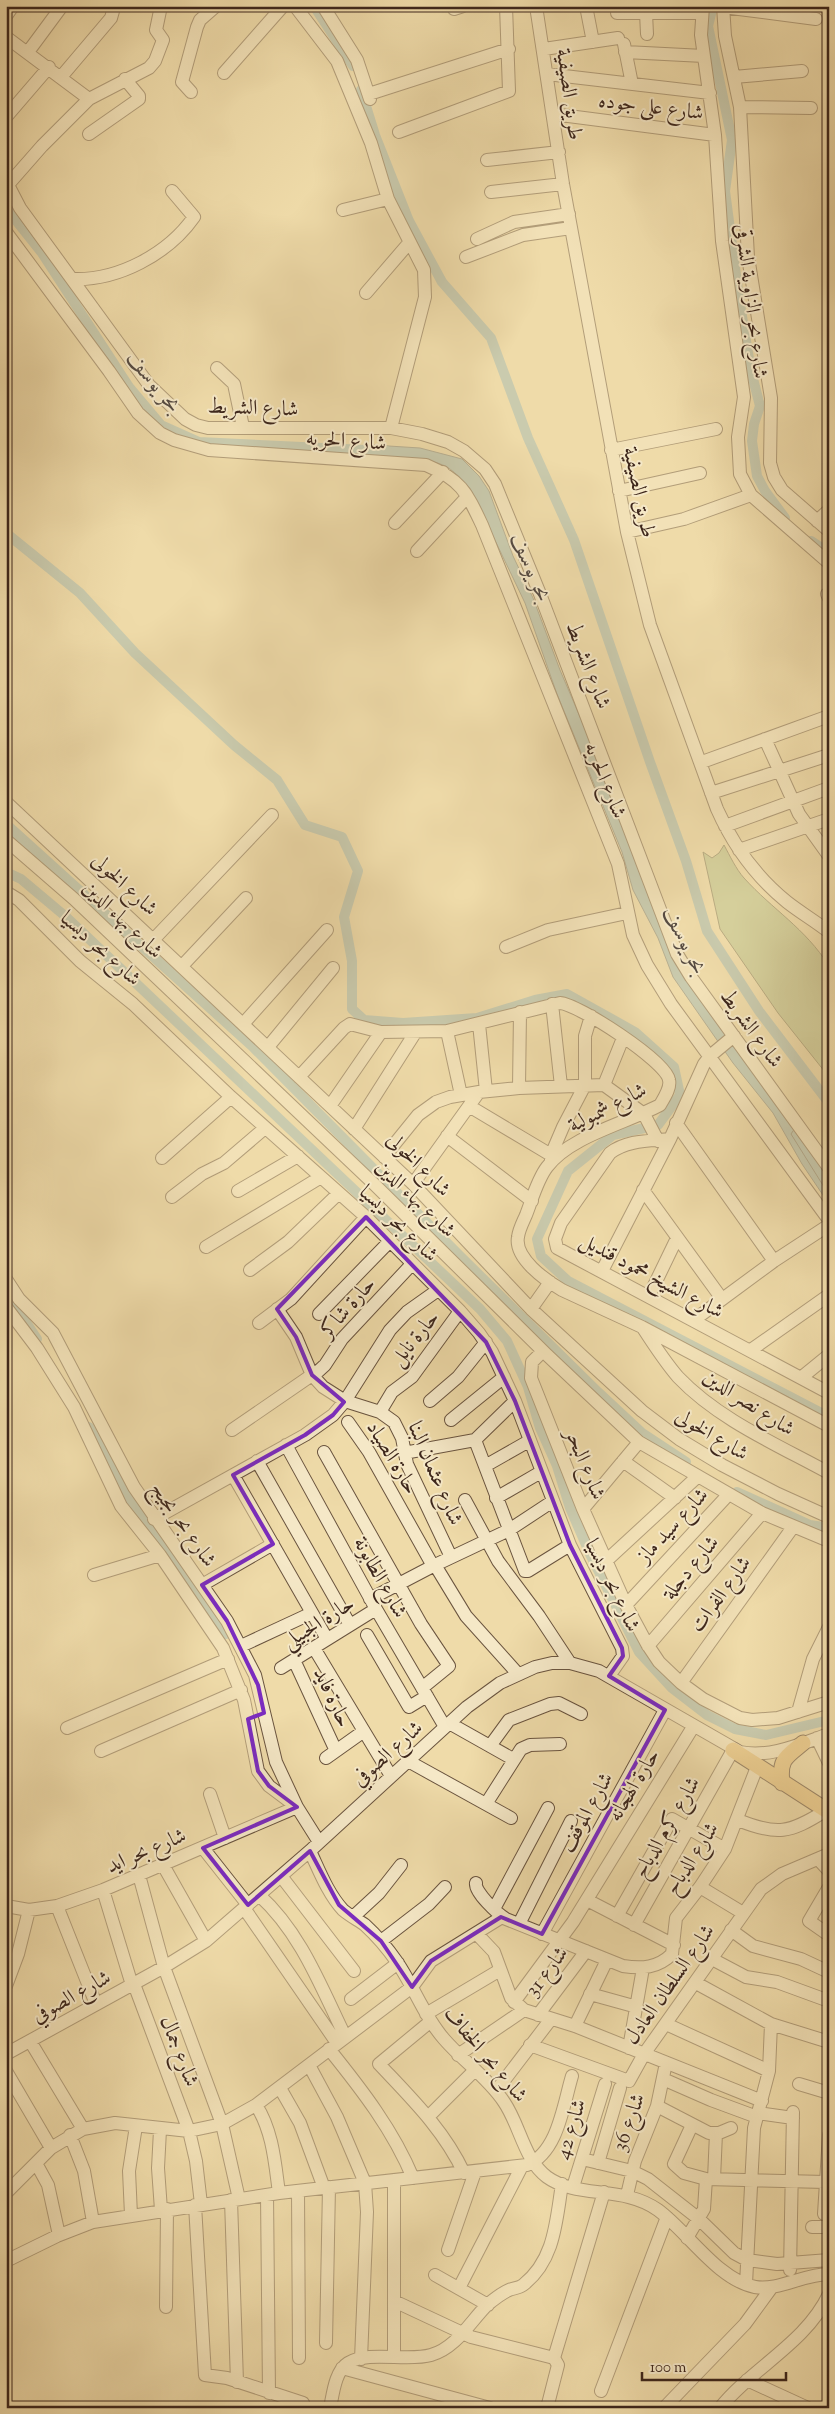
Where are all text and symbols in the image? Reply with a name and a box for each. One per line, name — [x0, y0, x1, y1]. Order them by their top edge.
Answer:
street label: طريق الصيفية — [547, 46, 589, 142]
street label: شارع على جوده — [596, 87, 705, 130]
street label: شارع بحر الزاوية الشرقى — [725, 222, 774, 381]
water label: بحر يوسف — [117, 345, 188, 421]
street label: شارع الشريط — [207, 392, 299, 427]
street label: شارع الحريه — [305, 424, 387, 461]
street label: طريق الصيفية — [614, 444, 662, 541]
water label: بحر يوسف — [500, 528, 559, 608]
street label: شارع الشريط — [556, 618, 617, 714]
street label: شارع الحريه — [574, 738, 633, 824]
street label: شارع الخولى — [83, 847, 164, 925]
street label: شارع بهاء الدين — [74, 874, 169, 967]
water label: بحر يوسف — [653, 902, 714, 981]
street label: شارع بحر ديسيا — [52, 905, 147, 995]
street label: شارع الشريط — [711, 984, 789, 1075]
street label: شارع شمبولية — [563, 1076, 653, 1142]
street label: شارع الخولى — [378, 1126, 457, 1205]
street label: شارع بهاء الدين — [367, 1153, 462, 1246]
street label: شارع بحر ديسيا — [350, 1179, 444, 1271]
street label: شارع الشيخ محمود قنديل — [573, 1226, 728, 1329]
street label: حارة شاكر — [312, 1271, 384, 1347]
street label: حارة نايل — [384, 1305, 447, 1374]
street label: شارع نصر الدين — [695, 1363, 800, 1446]
street label: شارع الخولى — [668, 1402, 753, 1470]
street label: حارة الصياد — [358, 1416, 425, 1500]
street label: شارع عثمان البنا — [398, 1417, 470, 1531]
street label: شارع البحر — [555, 1423, 612, 1505]
street label: شارع بحر بجيج — [140, 1476, 223, 1575]
street label: شارع سيد ماز — [629, 1482, 717, 1573]
street label: شارع دجلة — [655, 1530, 728, 1608]
street label: شارع الطابونة — [344, 1532, 414, 1625]
street label: شارع بحر ديسيا — [575, 1534, 647, 1638]
street label: شارع الفرات — [684, 1551, 761, 1640]
street label: حارة الجبيلي — [277, 1590, 363, 1660]
street label: حارة فايد — [304, 1663, 358, 1733]
street label: شارع الصوفي — [346, 1714, 431, 1795]
street label: حارة الهجانه — [601, 1744, 668, 1828]
street label: شارع الموقف — [553, 1767, 623, 1859]
street label: شارع كرم الدباح — [626, 1772, 711, 1885]
street label: شارع الدباح — [658, 1817, 729, 1902]
street label: شارع بحر ايد — [102, 1822, 192, 1883]
street label: شارع السلطان العادل — [618, 1919, 724, 2052]
street label: شارع 31 — [519, 1941, 577, 2004]
street label: شارع الصوفي — [27, 1964, 118, 2033]
street label: شارع بحر الخفاف — [435, 2001, 534, 2110]
street label: شارع جمال — [150, 2012, 205, 2092]
street label: شارع 36 — [606, 2090, 655, 2156]
street label: شارع 42 — [549, 2096, 596, 2164]
scale bar — [642, 2349, 786, 2381]
text: 100 m — [650, 2358, 687, 2379]

